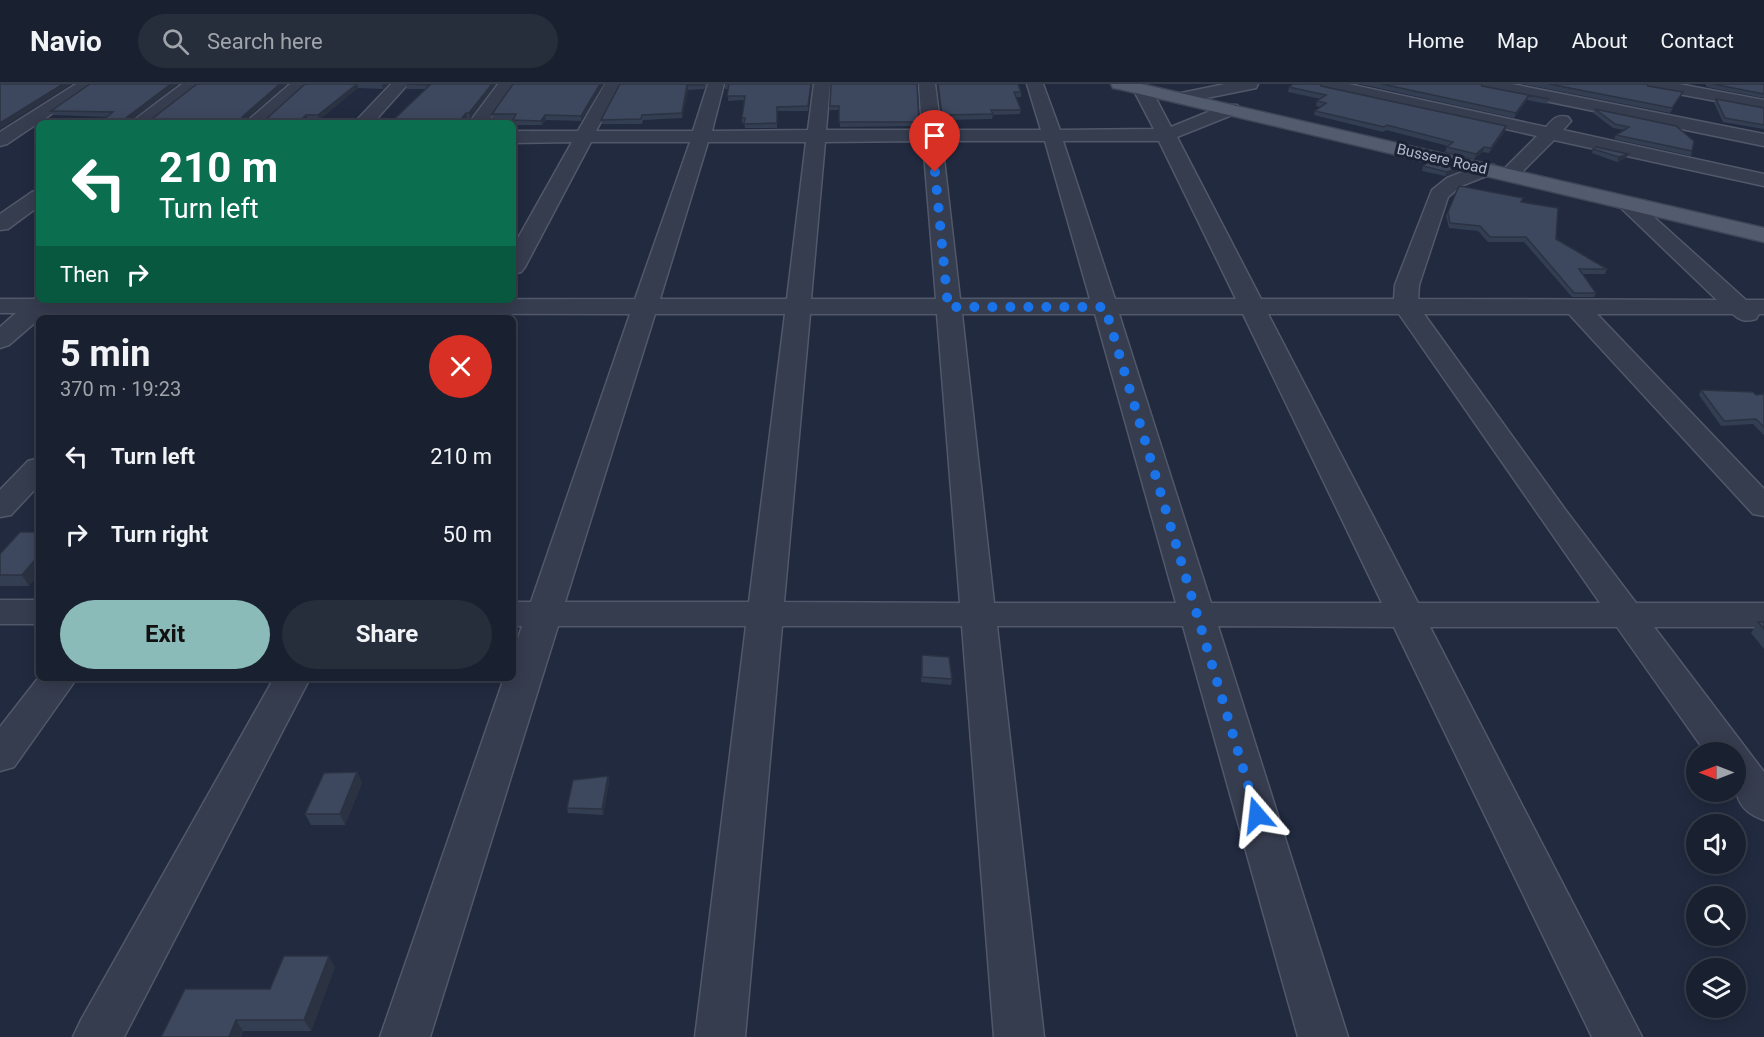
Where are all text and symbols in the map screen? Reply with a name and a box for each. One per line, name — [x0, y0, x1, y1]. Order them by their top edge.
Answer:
search box — [138, 14, 558, 68]
text: Navio — [30, 25, 102, 58]
icon: search — [159, 25, 192, 58]
text: Search here — [207, 29, 323, 54]
text: Home — [1408, 29, 1464, 53]
text: Map — [1497, 29, 1539, 53]
text: About — [1572, 29, 1628, 53]
text: Contact — [1661, 29, 1734, 53]
pin — [909, 110, 960, 172]
icon: arrive — [918, 119, 951, 152]
street label: Bussere Road — [1395, 140, 1489, 178]
text: 210 m — [159, 143, 278, 192]
icon: left — [60, 144, 138, 222]
text: Turn left — [159, 193, 259, 225]
icon: right — [121, 258, 154, 291]
text: Then — [60, 262, 109, 287]
text: 5 min — [60, 333, 151, 375]
button: close — [429, 335, 492, 398]
text: 370 m · 19:23 — [60, 377, 181, 401]
icon: left — [60, 440, 93, 473]
text: Turn left — [111, 444, 195, 469]
text: 210 m — [430, 444, 492, 469]
icon: right — [60, 518, 93, 551]
text: Turn right — [111, 522, 208, 547]
text: 50 m — [443, 522, 492, 547]
button: Exit — [60, 600, 270, 669]
button: Share — [282, 600, 492, 669]
north arrow — [1686, 742, 1746, 802]
map controls — [1686, 742, 1746, 1018]
position arrow — [1225, 783, 1289, 847]
button: sound — [1686, 814, 1746, 874]
button: search — [1686, 886, 1746, 946]
button: layers — [1686, 958, 1746, 1018]

